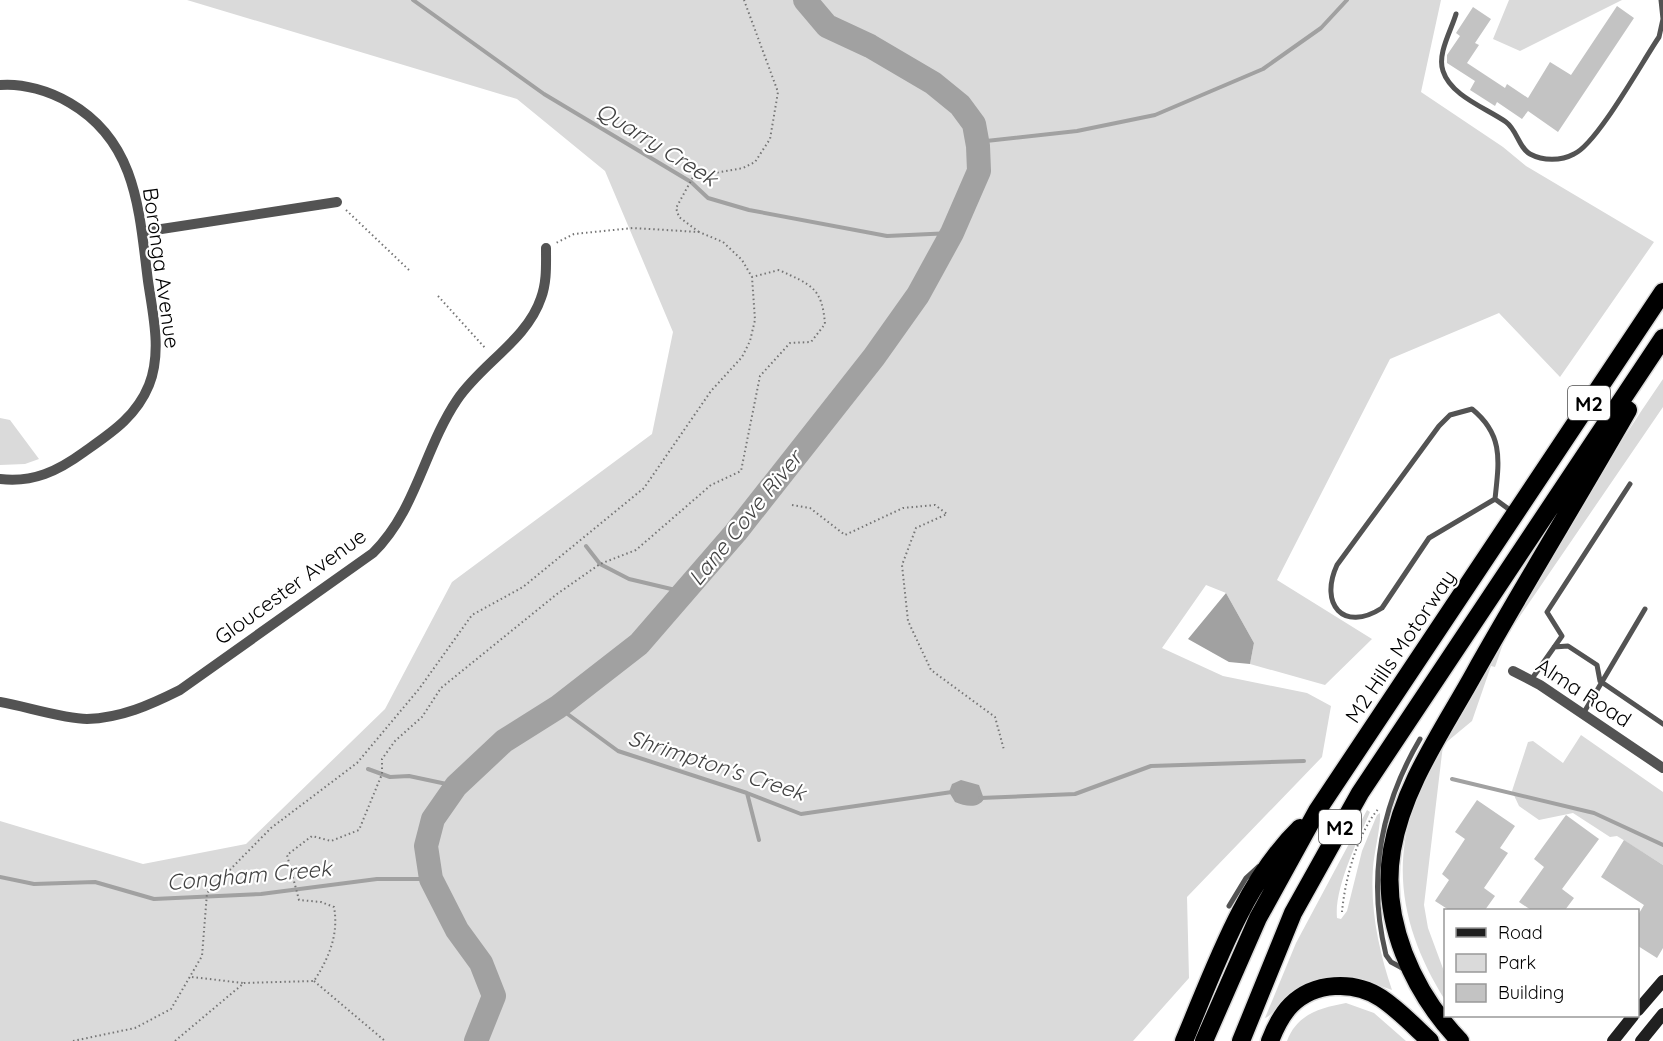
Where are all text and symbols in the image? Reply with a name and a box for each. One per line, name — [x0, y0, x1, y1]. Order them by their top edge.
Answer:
water label: Quarry Creek — [591, 96, 725, 193]
street label: Boronga Avenue — [138, 186, 186, 350]
road number: M2 — [1568, 386, 1610, 420]
water label: Lane Cove River — [682, 443, 810, 591]
street label: Gloucester Avenue — [209, 522, 371, 650]
street label: M2 Hills Motorway — [1339, 565, 1461, 727]
street label: Alma Road — [1532, 652, 1636, 732]
water label: Shrimpton's Creek — [625, 723, 811, 807]
road number: M2 — [1319, 810, 1361, 844]
water label: Congham Creek — [166, 854, 335, 896]
legend — [1444, 909, 1639, 1017]
text: Road — [1498, 921, 1543, 944]
text: Park — [1498, 951, 1536, 974]
text: Building — [1498, 981, 1564, 1004]

